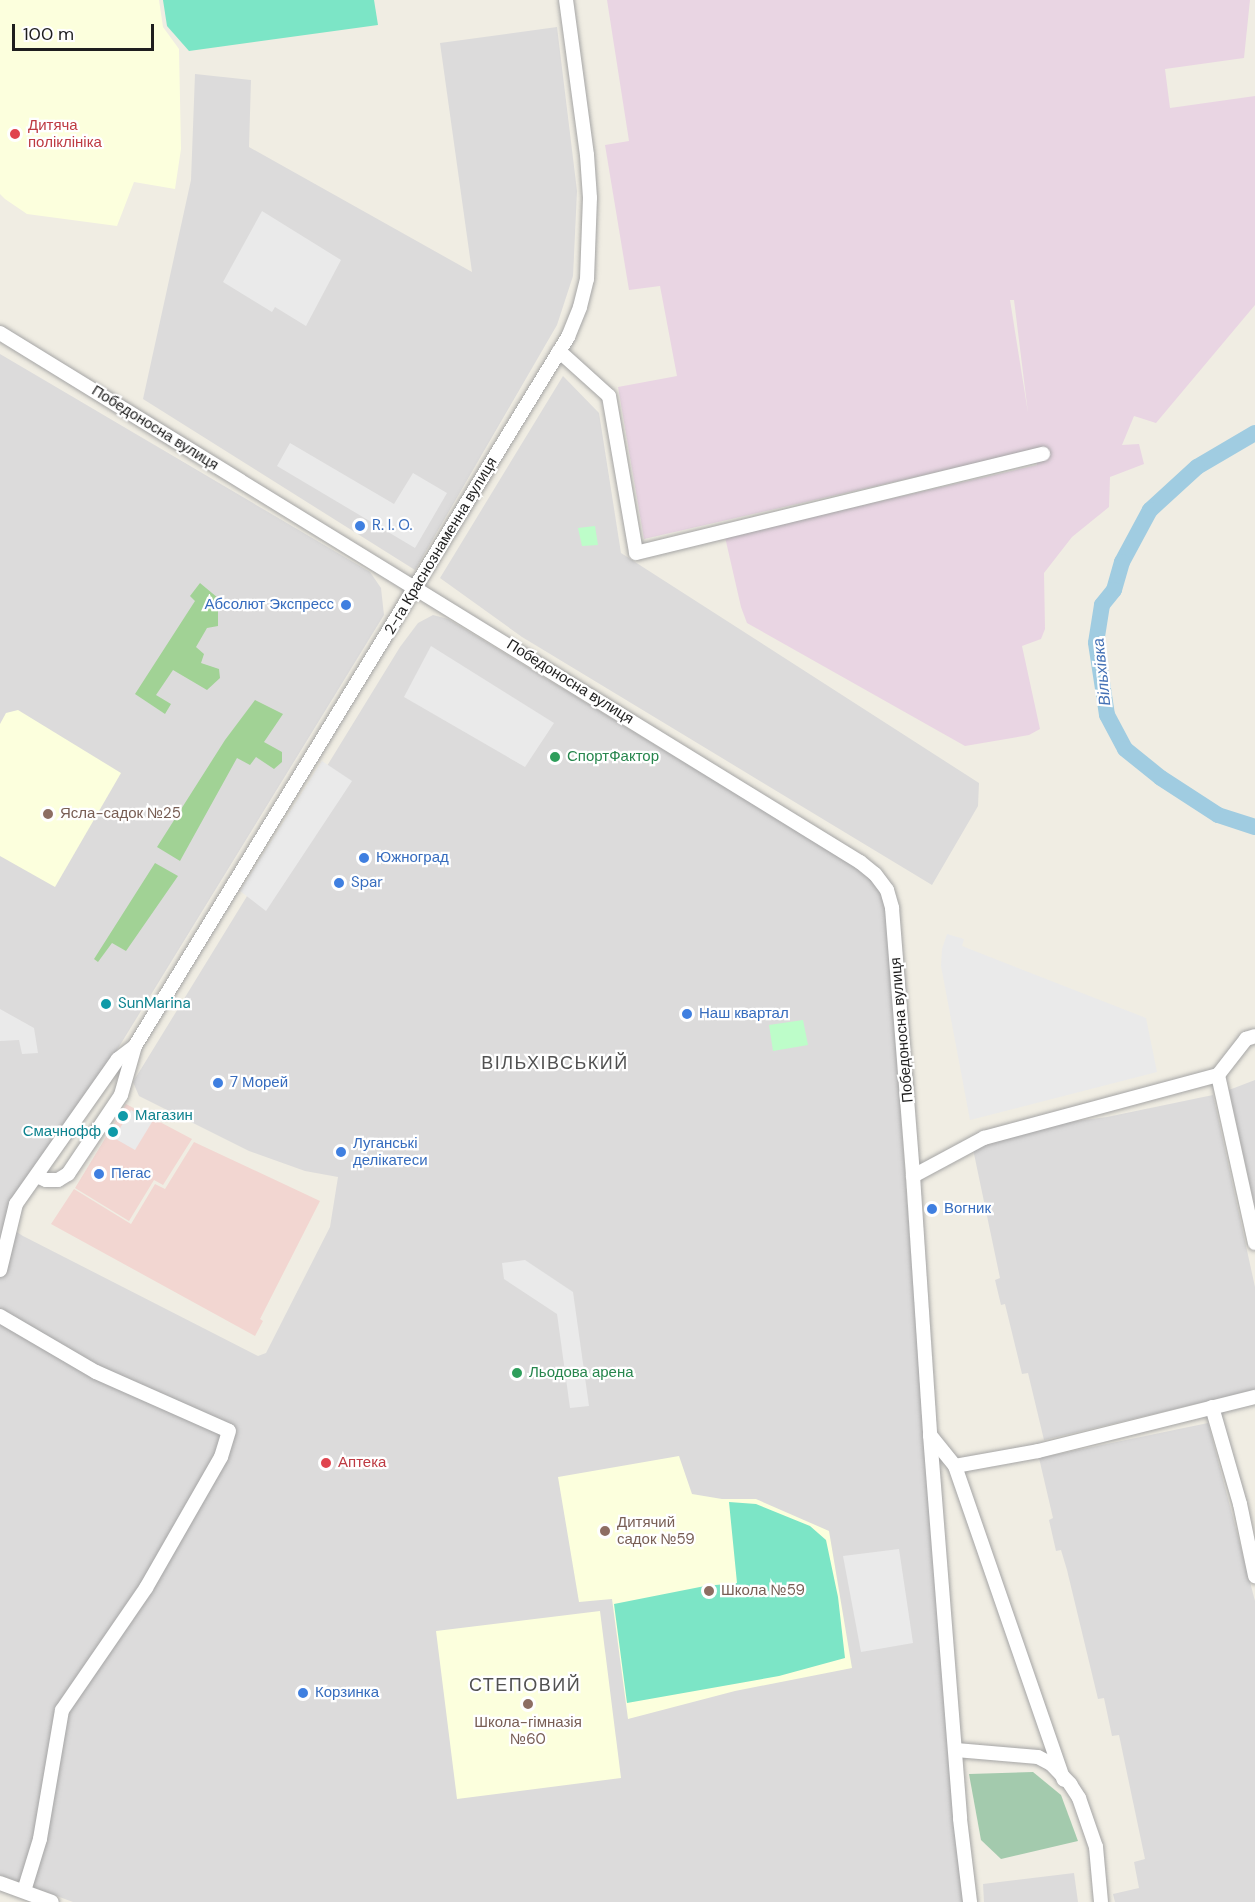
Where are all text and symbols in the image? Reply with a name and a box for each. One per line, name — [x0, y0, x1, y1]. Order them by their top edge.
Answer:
scale bar — [15, 12, 158, 50]
text: 100 m — [23, 22, 74, 46]
place label: Дитяча поліклініка — [28, 116, 102, 151]
marker: Дитяча поліклініка — [6, 125, 24, 143]
street label: Победоносна вулиця — [88, 382, 222, 474]
street label: 2-га Краснознаменна вулиця — [381, 454, 501, 638]
place label: R. I. O. — [372, 517, 412, 535]
marker: R. I. O. — [353, 519, 367, 533]
place label: Абсолют Экспресс — [205, 596, 334, 614]
marker: Абсолют Экспресс — [339, 598, 353, 612]
street label: Победоносна вулиця — [503, 636, 637, 728]
water label: Вільхівка — [1089, 637, 1115, 707]
place label: СпортФактор — [567, 748, 659, 766]
marker: СпортФактор — [548, 750, 562, 764]
place label: Ясла-садок №25 — [60, 805, 181, 823]
marker: Ясла-садок №25 — [41, 807, 55, 821]
place label: Южноград — [376, 849, 449, 867]
marker: Южноград — [357, 851, 371, 865]
place label: Spar — [351, 874, 383, 892]
marker: Spar — [332, 876, 346, 890]
street label: Победоносна вулиця — [887, 956, 917, 1104]
place label: SunMarina — [118, 995, 191, 1013]
marker: SunMarina — [99, 997, 113, 1011]
place label: Наш квартал — [699, 1005, 789, 1023]
marker: Наш квартал — [680, 1007, 694, 1021]
district label: ВІЛЬХІВСЬКИЙ — [481, 1052, 629, 1074]
place label: 7 Морей — [230, 1074, 288, 1092]
marker: 7 Морей — [211, 1076, 225, 1090]
place label: Магазин — [135, 1107, 193, 1125]
marker: Магазин — [116, 1109, 130, 1123]
place label: Смачнофф — [23, 1123, 101, 1141]
marker: Смачнофф — [106, 1125, 120, 1139]
place label: Луганські делікатеси — [353, 1134, 428, 1169]
marker: Луганські делікатеси — [334, 1145, 348, 1159]
place label: Пегас — [111, 1165, 151, 1183]
marker: Пегас — [92, 1167, 106, 1181]
place label: Вогник — [944, 1200, 991, 1218]
marker: Вогник — [925, 1202, 939, 1216]
place label: Льодова арена — [529, 1364, 634, 1382]
marker: Льодова арена — [510, 1366, 524, 1380]
place label: Аптека — [338, 1454, 386, 1472]
marker: Аптека — [319, 1456, 333, 1470]
place label: Дитячий садок №59 — [617, 1513, 695, 1548]
marker: Дитячий садок №59 — [598, 1524, 612, 1538]
place label: Школа №59 — [721, 1582, 805, 1600]
marker: Школа №59 — [702, 1584, 716, 1598]
district label: СТЕПОВИЙ — [469, 1674, 581, 1696]
place label: Корзинка — [315, 1684, 379, 1702]
marker: Корзинка — [296, 1686, 310, 1700]
marker: Школа-гімназія №60 — [521, 1697, 535, 1711]
place label: Школа-гімназія №60 — [474, 1713, 582, 1748]

